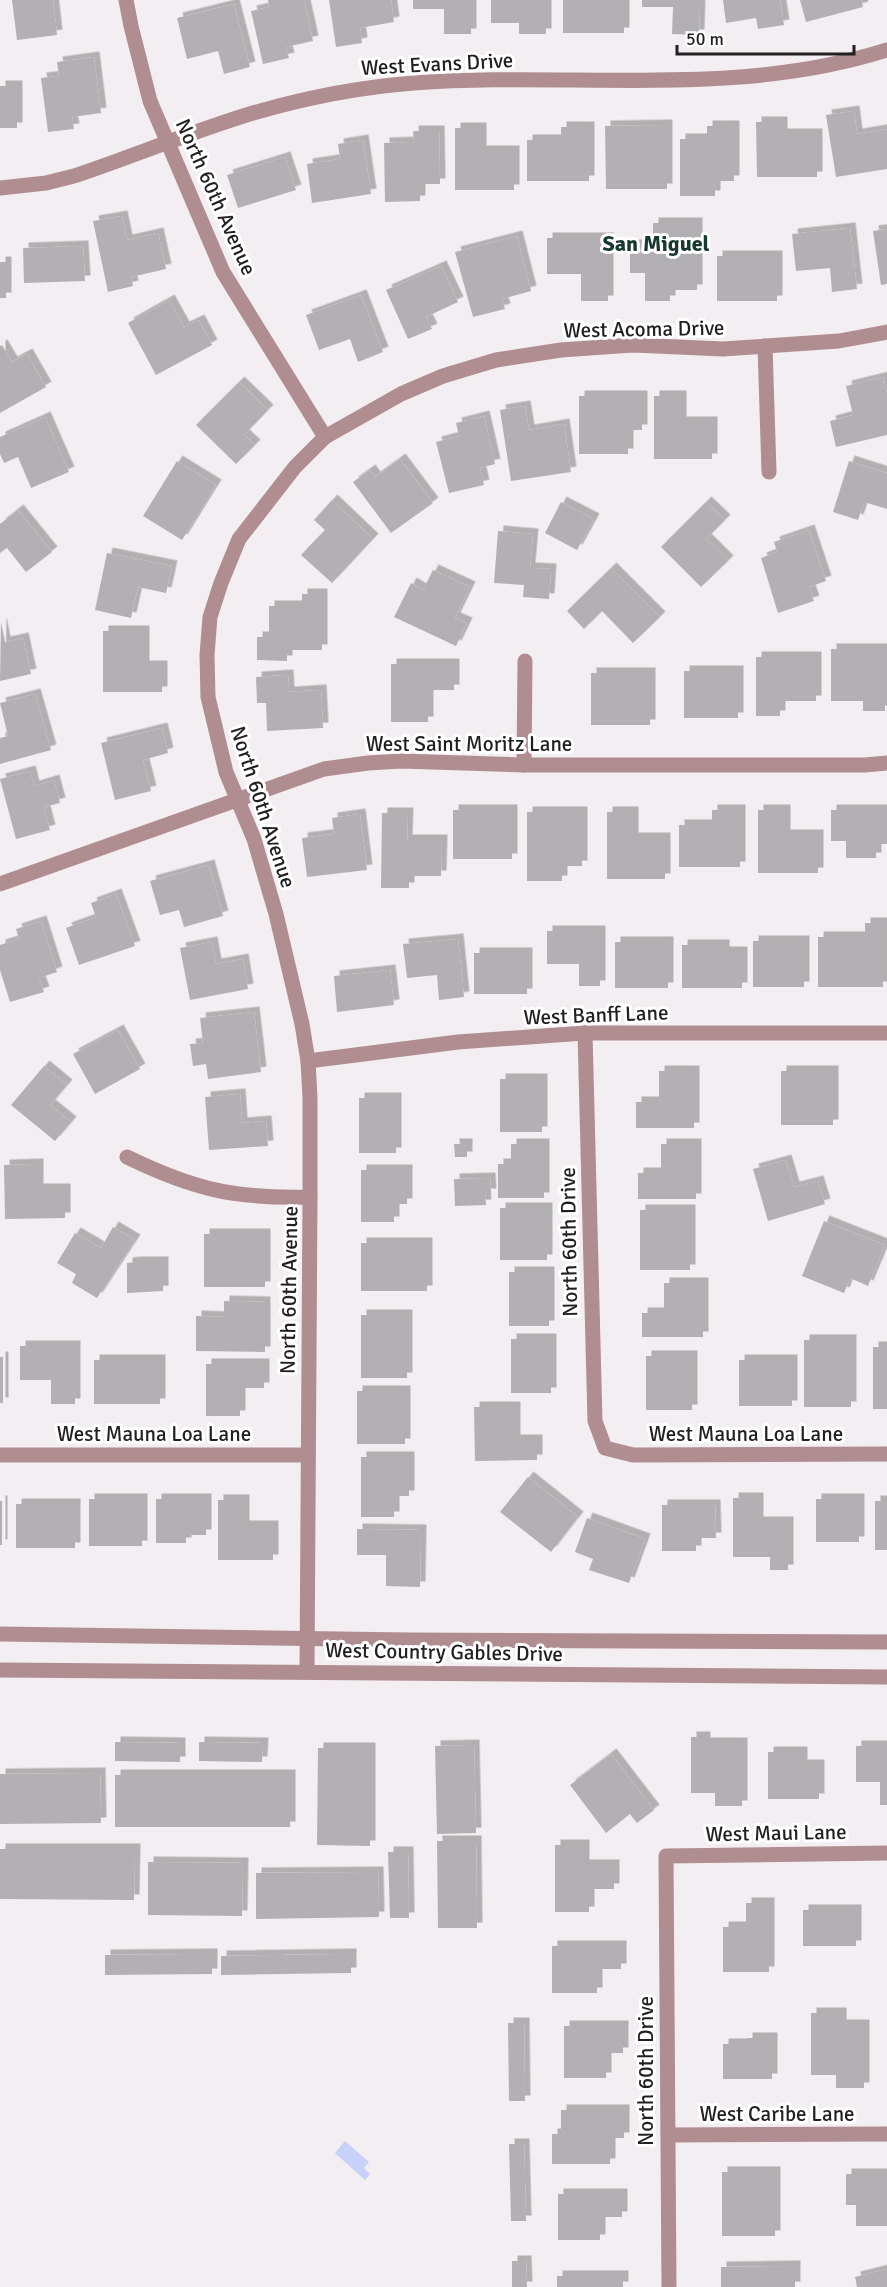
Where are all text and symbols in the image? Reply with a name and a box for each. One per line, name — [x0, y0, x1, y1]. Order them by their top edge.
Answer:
scale bar — [677, 18, 854, 56]
text: 50 m — [686, 28, 724, 50]
street label: West Evans Drive — [360, 47, 514, 81]
street label: North 60th Avenue — [170, 115, 262, 279]
district label: San Miguel — [603, 230, 710, 257]
street label: West Acoma Drive — [563, 315, 725, 343]
street label: North 60th Avenue — [225, 723, 301, 891]
street label: West Saint Moritz Lane — [366, 731, 572, 757]
street label: West Banff Lane — [523, 999, 669, 1031]
street label: North 60th Drive — [555, 1167, 583, 1317]
street label: North 60th Avenue — [275, 1206, 303, 1374]
street label: West Mauna Loa Lane — [57, 1421, 251, 1447]
street label: West Mauna Loa Lane — [649, 1421, 843, 1447]
street label: West Country Gables Drive — [325, 1637, 563, 1667]
street label: West Maui Lane — [705, 1819, 847, 1847]
street label: North 60th Drive — [633, 1996, 659, 2146]
street label: West Caribe Lane — [699, 2101, 855, 2127]

